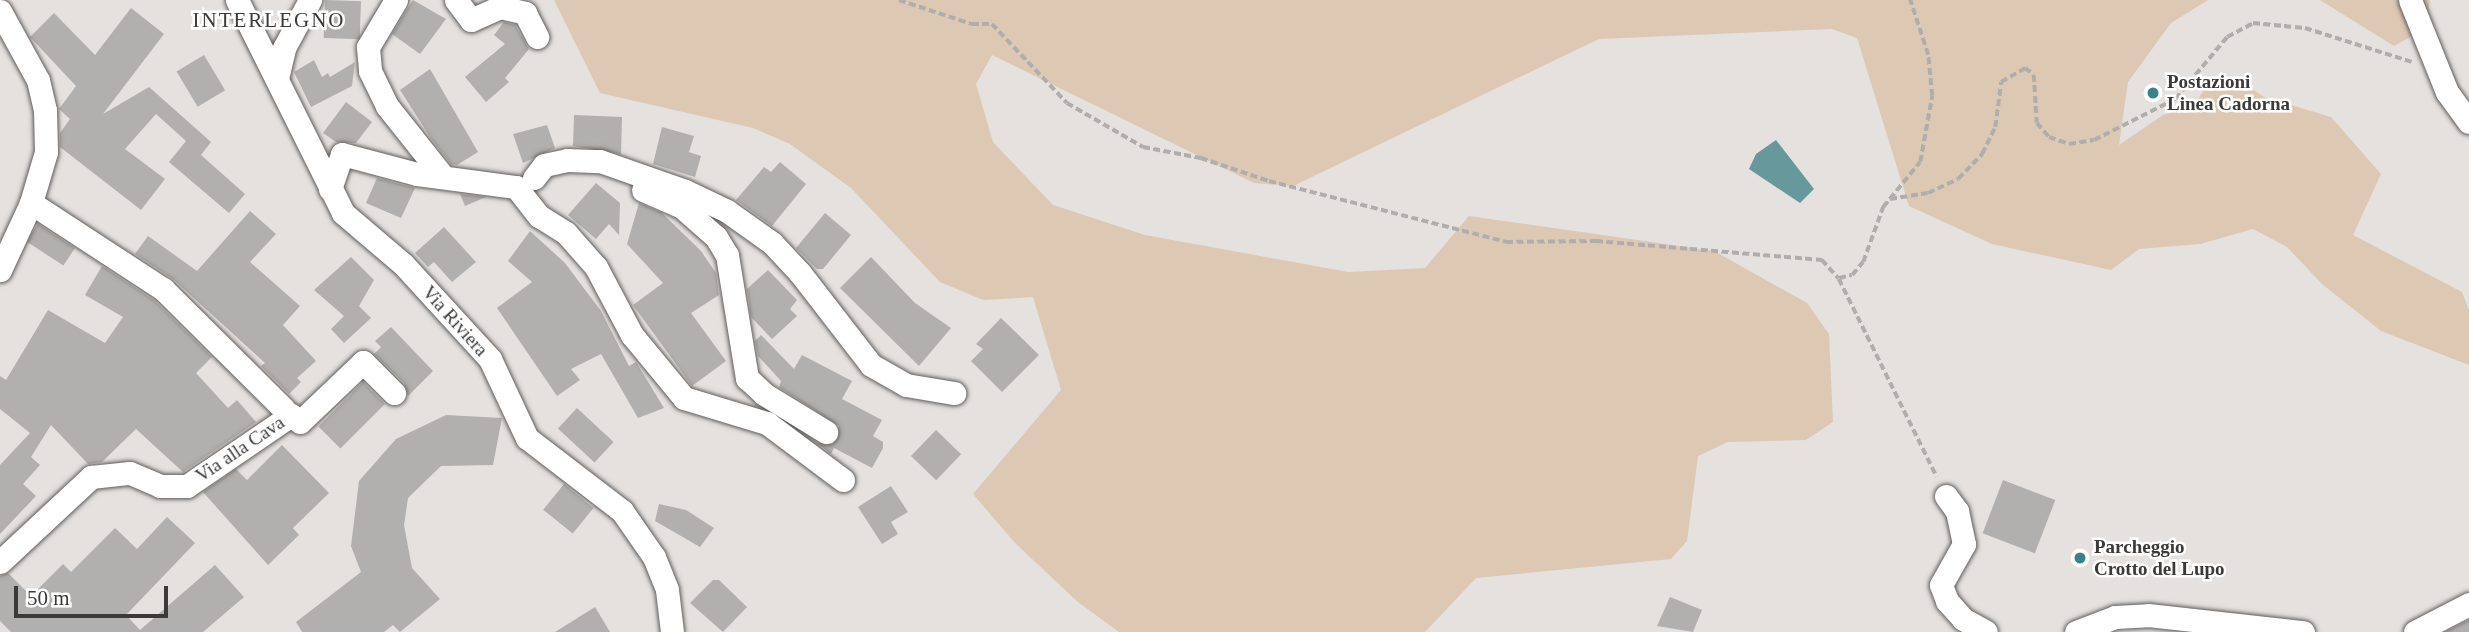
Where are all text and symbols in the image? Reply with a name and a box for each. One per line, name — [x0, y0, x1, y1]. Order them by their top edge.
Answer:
district label: INTERLEGNO — [194, 7, 344, 33]
place label: Postazioni Linea Cadorna — [2167, 71, 2290, 115]
marker: Postazioni Linea Cadorna — [2145, 85, 2161, 101]
street label: Via Riviera — [417, 281, 493, 361]
street label: Via alla Cava — [191, 411, 289, 487]
place label: Parcheggio Crotto del Lupo — [2094, 536, 2225, 580]
marker: Parcheggio Crotto del Lupo — [2072, 550, 2088, 566]
scale bar — [18, 572, 172, 616]
text: 50 m — [27, 586, 70, 610]

